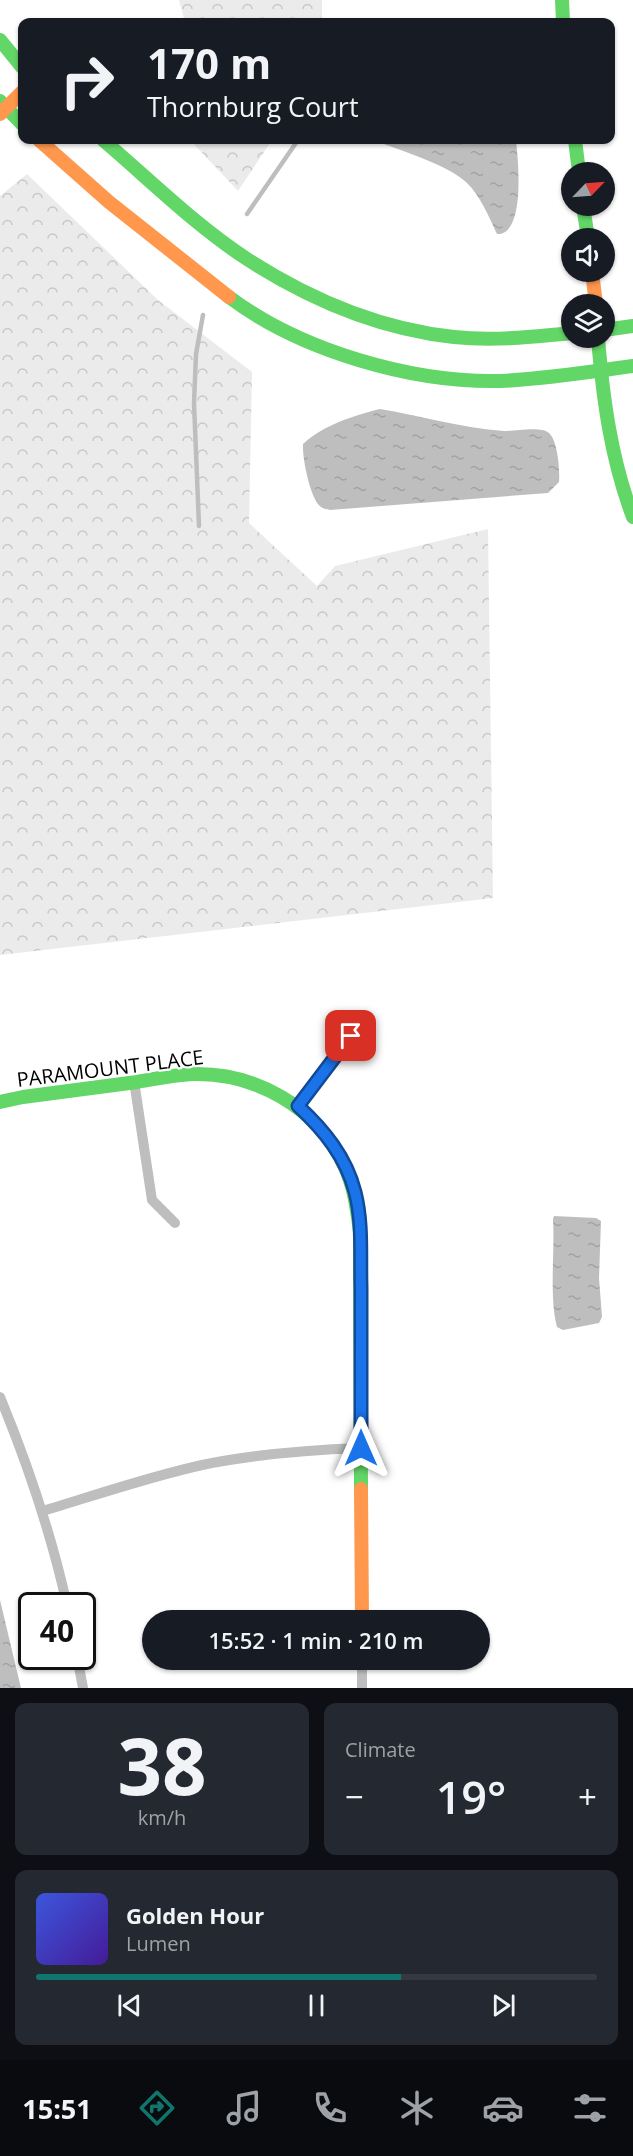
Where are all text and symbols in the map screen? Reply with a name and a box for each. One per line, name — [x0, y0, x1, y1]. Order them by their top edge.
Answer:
text: 170 m — [147, 34, 271, 91]
icon: right — [48, 42, 126, 120]
text: Thornburg Court — [147, 88, 359, 125]
north arrow — [561, 162, 615, 216]
map controls — [561, 162, 615, 348]
button: sound — [561, 228, 615, 282]
button: layers — [561, 294, 615, 348]
pin — [325, 1010, 376, 1061]
icon: arrive — [334, 1019, 367, 1052]
street label: PARAMOUNT PLACE — [15, 1043, 205, 1093]
position arrow — [329, 1416, 393, 1480]
speed limit sign: 40 — [18, 1592, 96, 1670]
text: 15:52 · 1 min · 210 m — [208, 1625, 424, 1655]
text: 38 — [117, 1712, 207, 1818]
text: Climate — [345, 1736, 416, 1763]
text: 19° — [436, 1766, 506, 1827]
text: − — [345, 1774, 364, 1819]
text: + — [578, 1774, 597, 1819]
text: km/h — [138, 1804, 186, 1831]
text: Golden Hour — [126, 1900, 264, 1930]
text: Lumen — [126, 1930, 191, 1957]
icon: previous — [113, 1989, 146, 2022]
icon: pause — [300, 1989, 333, 2022]
icon: next — [487, 1989, 520, 2022]
icon: directions — [136, 2087, 178, 2129]
icon: music — [223, 2087, 265, 2129]
icon: phone — [309, 2087, 351, 2129]
icon: climate — [396, 2087, 438, 2129]
icon: car — [482, 2087, 524, 2129]
icon: filters — [569, 2087, 611, 2129]
text: 15:51 — [22, 2090, 92, 2127]

